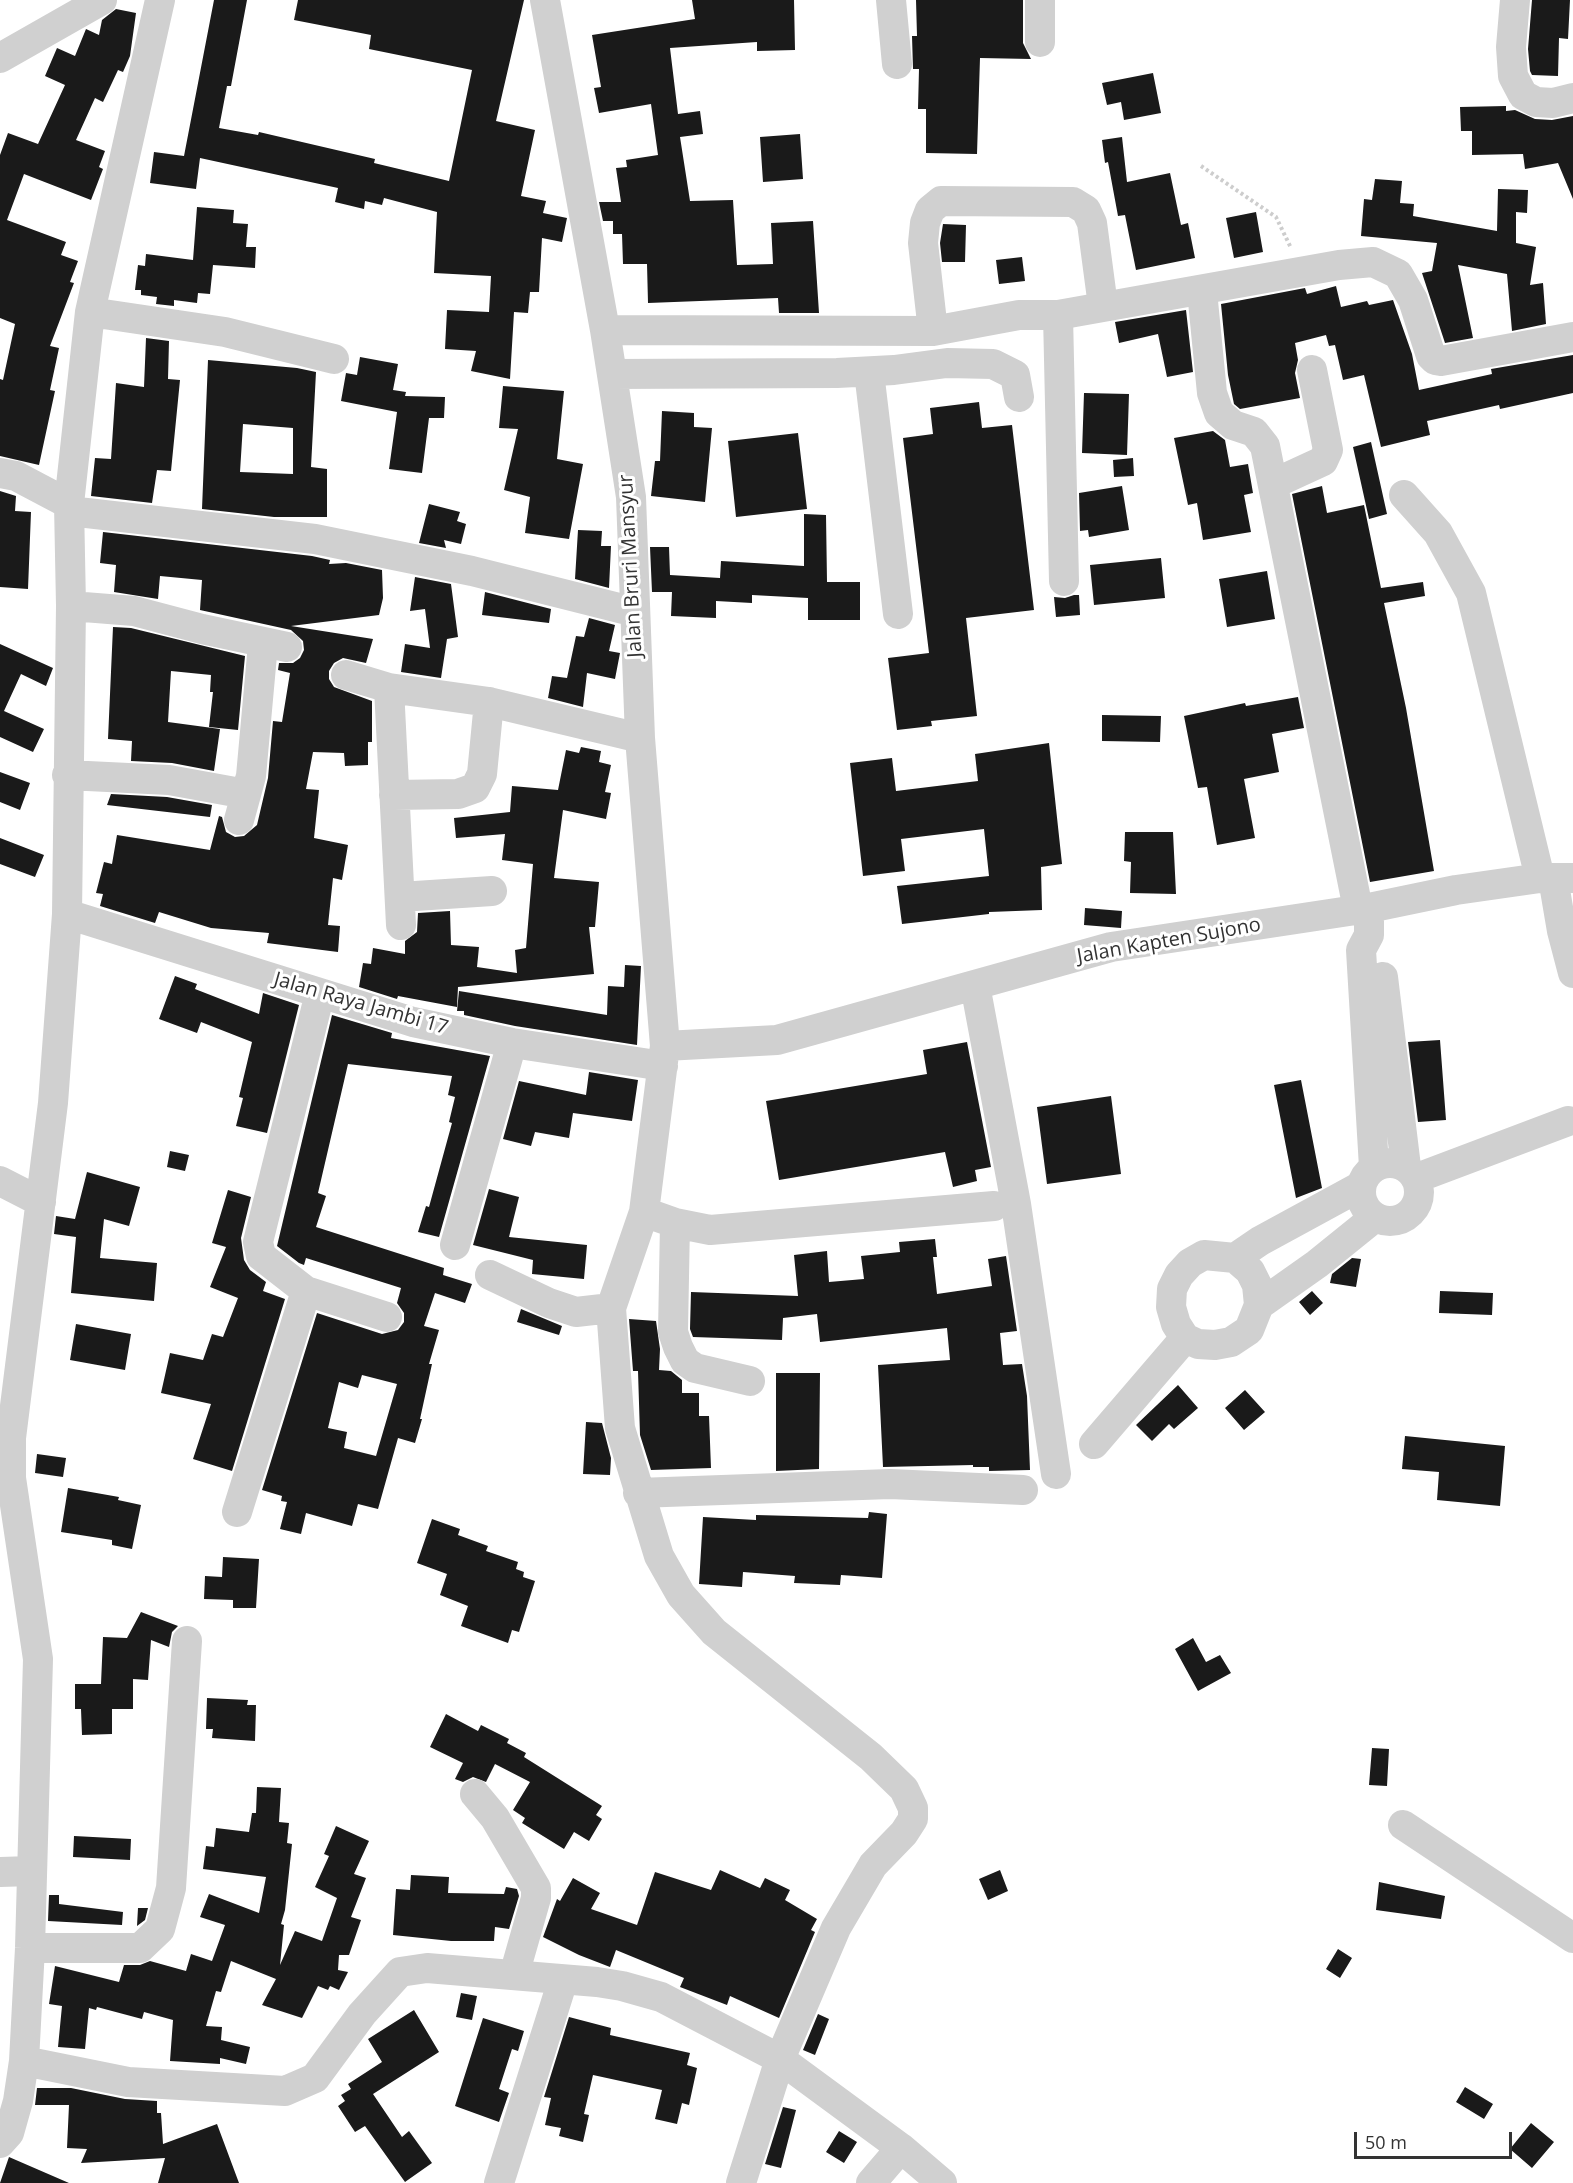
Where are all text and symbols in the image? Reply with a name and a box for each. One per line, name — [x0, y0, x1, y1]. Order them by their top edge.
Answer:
street label: Jalan Bruri Mansyur — [614, 474, 648, 658]
street label: Jalan Kapten Sujono — [1075, 913, 1263, 969]
street label: Jalan Raya Jambi 17 — [271, 968, 451, 1040]
scale bar — [1357, 2120, 1514, 2158]
text: 50 m — [1365, 2130, 1407, 2154]

